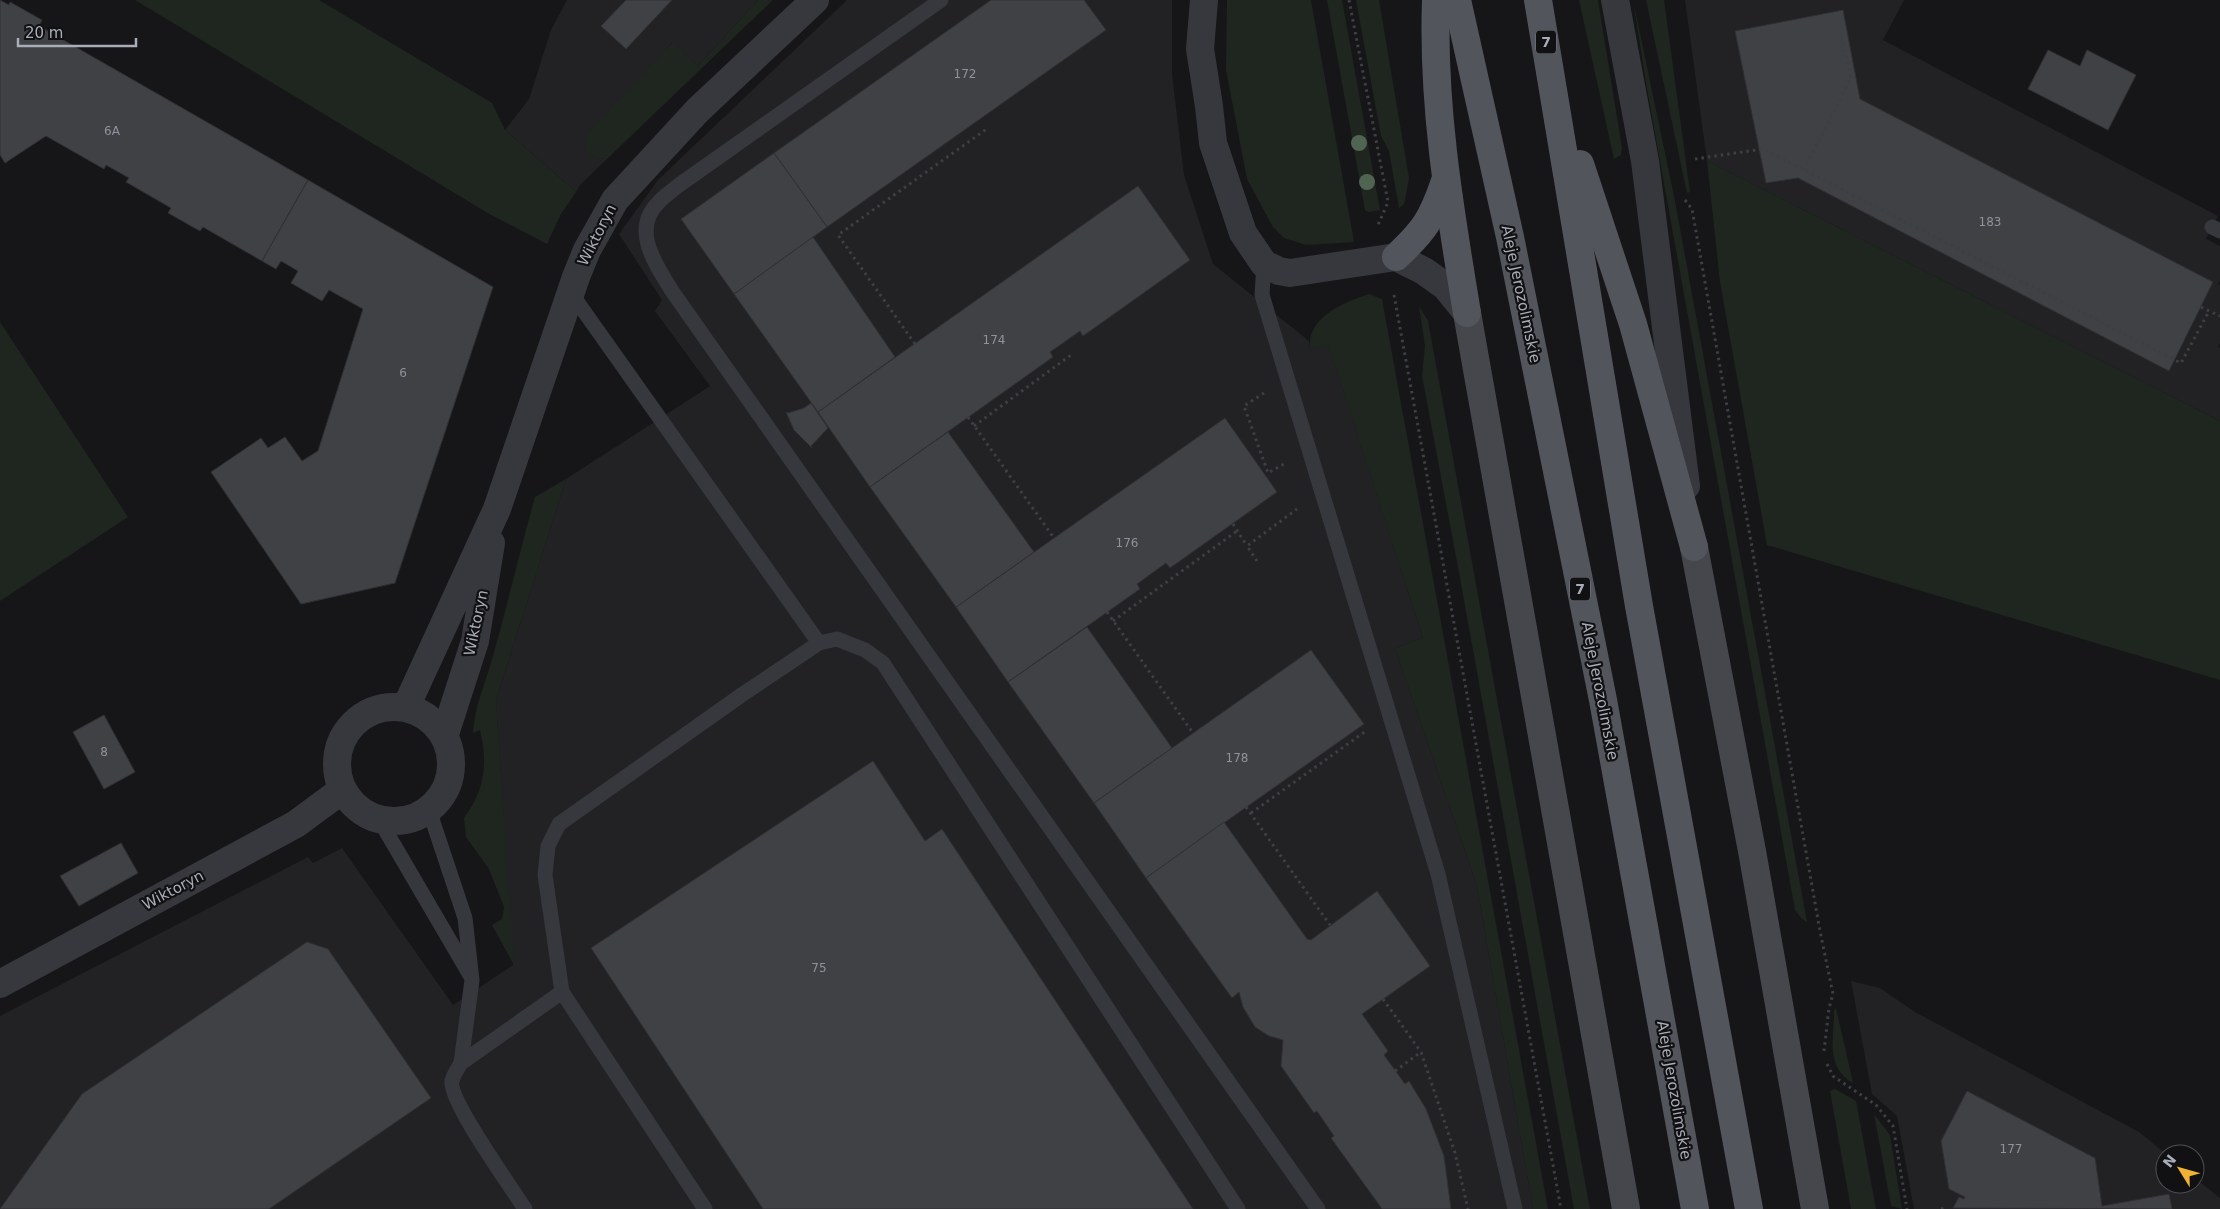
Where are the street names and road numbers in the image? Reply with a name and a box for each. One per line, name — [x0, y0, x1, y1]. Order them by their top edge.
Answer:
road number: 7 — [1536, 31, 1556, 54]
street label: Wiktoryn — [574, 201, 620, 269]
street label: Aleje Jerozolimskie — [1498, 223, 1544, 365]
road number: 7 — [1570, 578, 1590, 600]
street label: Wiktoryn — [460, 588, 492, 658]
street label: Aleje Jerozolimskie — [1578, 620, 1622, 762]
street label: Wiktoryn — [139, 866, 207, 914]
street label: Aleje Jerozolimskie — [1653, 1019, 1695, 1161]

